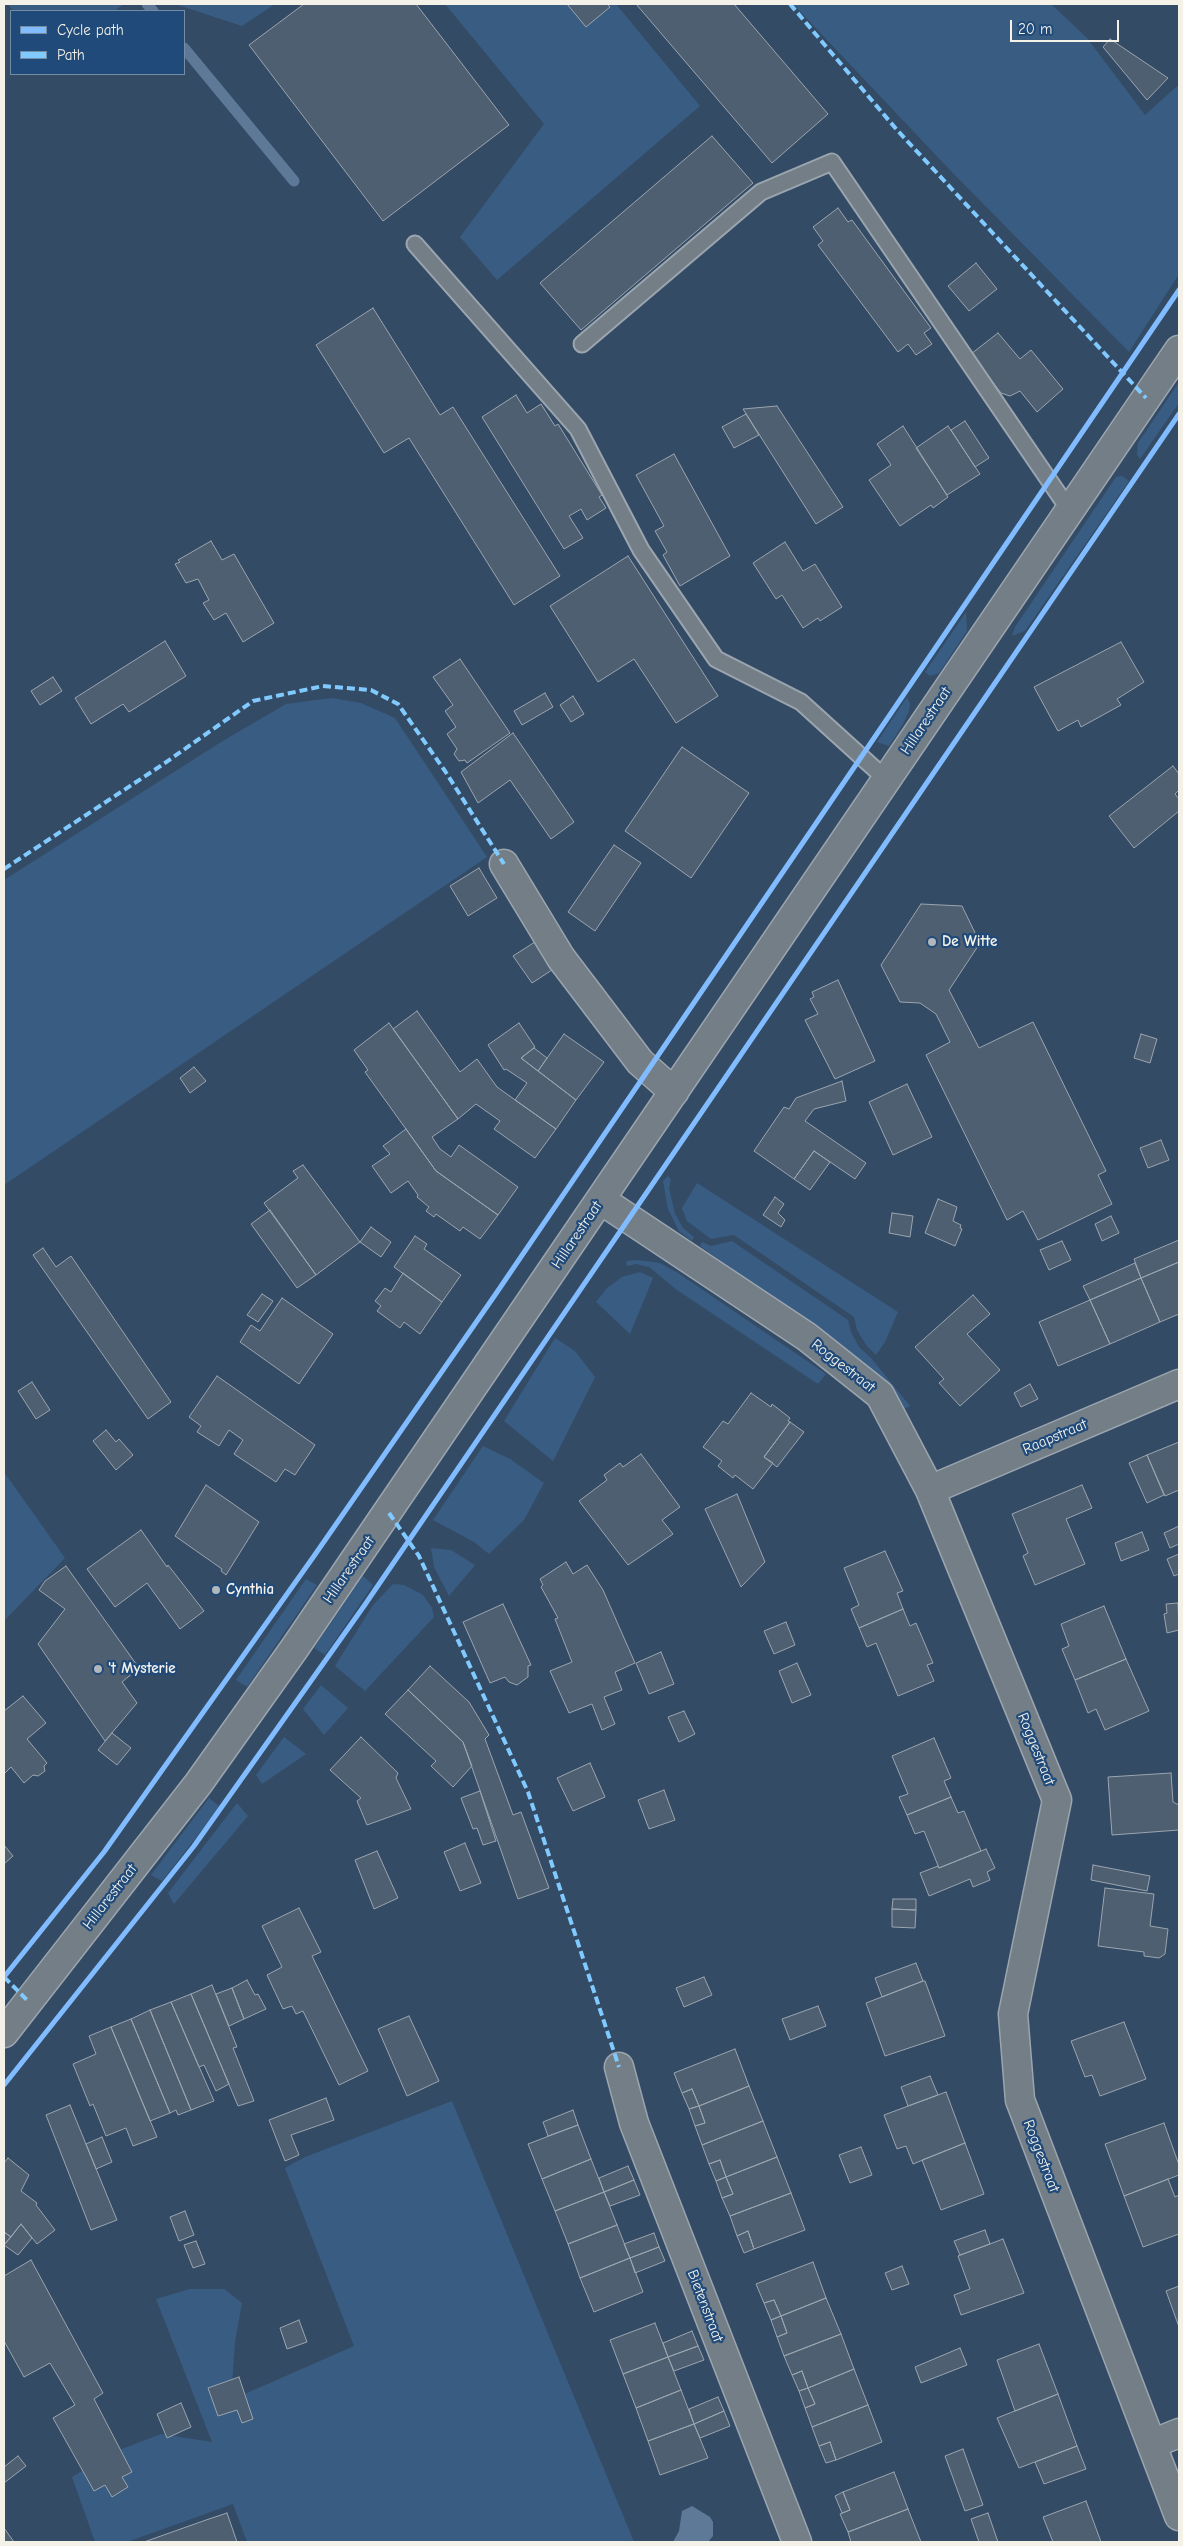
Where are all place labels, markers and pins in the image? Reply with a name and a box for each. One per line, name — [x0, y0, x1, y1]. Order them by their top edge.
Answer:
place label: De Witte — [942, 933, 997, 951]
marker: De Witte — [926, 936, 938, 948]
place label: Cynthia — [226, 1581, 274, 1599]
marker: Cynthia — [210, 1584, 222, 1596]
place label: 't Mysterie — [108, 1660, 176, 1678]
marker: 't Mysterie — [92, 1663, 104, 1675]

